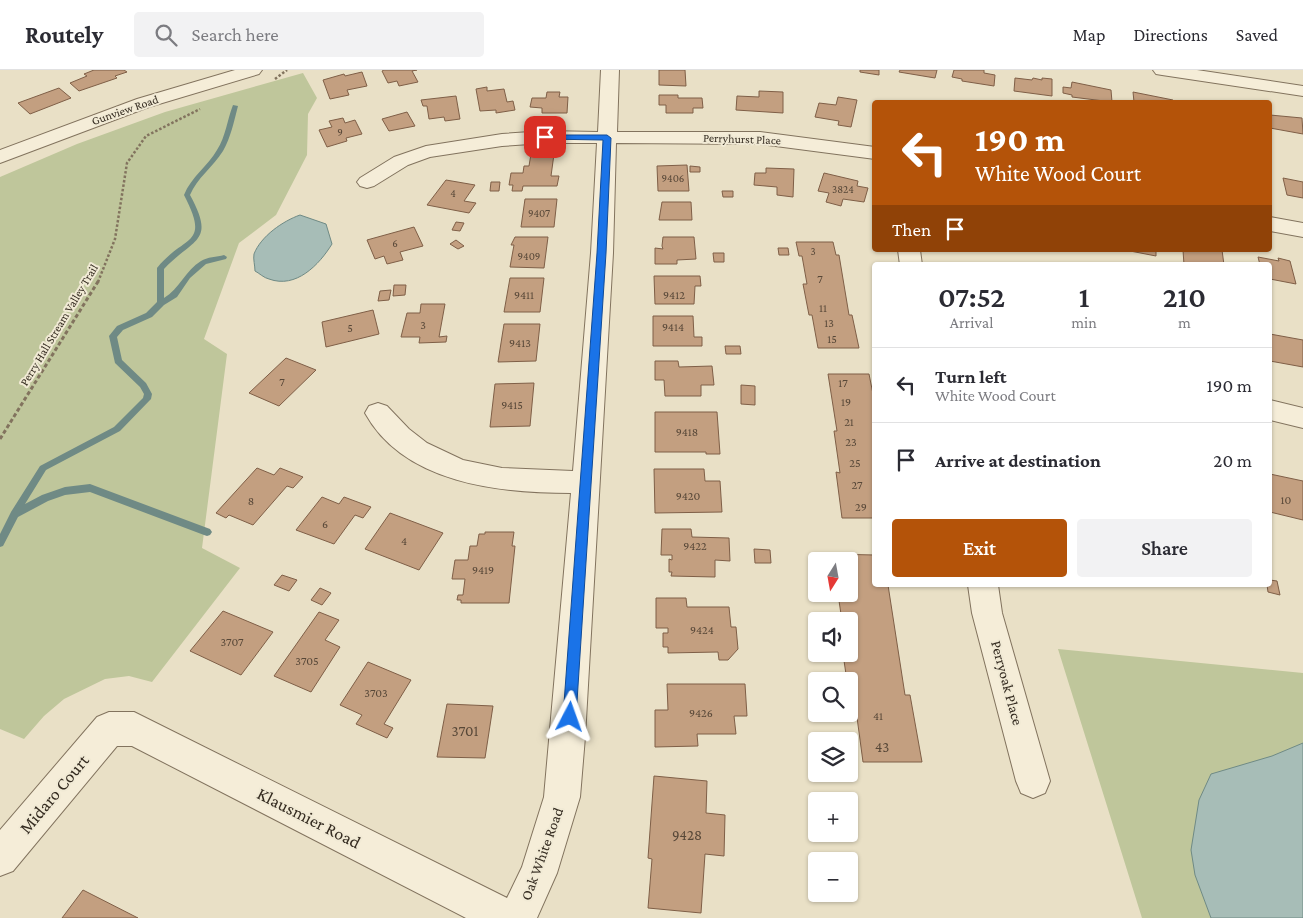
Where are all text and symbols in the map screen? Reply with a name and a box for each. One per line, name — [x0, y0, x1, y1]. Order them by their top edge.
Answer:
search box — [134, 12, 484, 57]
text: Routely — [25, 21, 104, 48]
icon: search — [152, 21, 180, 49]
text: Search here — [192, 24, 279, 45]
text: Map — [1073, 25, 1105, 45]
text: Directions — [1133, 25, 1208, 45]
text: Saved — [1236, 25, 1278, 45]
street label: Gunview Road — [90, 92, 161, 128]
pin — [524, 116, 566, 158]
icon: left — [892, 120, 957, 185]
text: 190 m — [975, 120, 1065, 159]
icon: arrive — [531, 123, 559, 151]
house number: 9 — [337, 126, 343, 138]
street label: Perryhurst Place — [703, 131, 781, 147]
text: White Wood Court — [975, 161, 1141, 186]
house number: 9406 — [662, 172, 684, 184]
house number: 3824 — [832, 183, 854, 195]
house number: 4 — [450, 187, 456, 199]
house number: 9407 — [528, 207, 550, 219]
icon: arrive — [941, 215, 969, 243]
text: Then — [892, 219, 931, 240]
house number: 6 — [392, 237, 398, 249]
house number: 3 — [810, 245, 816, 257]
house number: 9409 — [518, 250, 540, 262]
street label: Perry Hall Stream Valley Trail — [17, 262, 101, 388]
house number: 7 — [817, 272, 823, 286]
text: 07:52 — [938, 280, 1005, 313]
text: 1 — [1079, 280, 1089, 313]
text: 210 — [1163, 280, 1206, 313]
house number: 9411 — [514, 288, 534, 302]
house number: 9412 — [663, 288, 685, 302]
house number: 11 — [819, 301, 827, 315]
text: Arrival — [950, 314, 993, 331]
text: min — [1071, 314, 1097, 331]
text: m — [1178, 314, 1191, 331]
house number: 13 — [824, 316, 834, 330]
house number: 3 — [420, 318, 426, 332]
house number: 9414 — [662, 320, 684, 334]
house number: 5 — [347, 321, 353, 335]
house number: 15 — [827, 332, 837, 346]
house number: 9413 — [509, 336, 531, 350]
text: Turn left — [935, 366, 1007, 387]
icon: left — [892, 371, 920, 399]
house number: 7 — [279, 375, 285, 389]
text: 190 m — [1206, 375, 1252, 396]
house number: 17 — [838, 376, 848, 390]
text: White Wood Court — [935, 387, 1056, 404]
house number: 19 — [841, 395, 851, 409]
house number: 9415 — [501, 398, 523, 412]
house number: 21 — [844, 415, 854, 429]
house number: 9418 — [676, 425, 698, 439]
house number: 23 — [845, 435, 857, 449]
icon: arrive — [892, 446, 920, 474]
text: Arrive at destination — [935, 450, 1101, 471]
text: 20 m — [1213, 450, 1252, 471]
house number: 25 — [849, 456, 861, 470]
house number: 27 — [851, 478, 863, 492]
house number: 9420 — [676, 489, 700, 503]
house number: 10 — [1281, 493, 1292, 507]
house number: 8 — [248, 494, 254, 508]
house number: 29 — [855, 500, 867, 514]
house number: 6 — [322, 517, 328, 531]
button: Exit — [892, 519, 1067, 577]
button: Share — [1077, 519, 1252, 577]
house number: 4 — [401, 534, 407, 548]
house number: 9422 — [683, 539, 707, 553]
north arrow — [808, 552, 858, 602]
map controls — [808, 552, 858, 902]
house number: 9419 — [472, 563, 494, 577]
button: sound — [808, 612, 858, 662]
house number: 9424 — [690, 623, 714, 637]
house number: 3707 — [221, 635, 244, 649]
street label: Perryoak Place — [987, 639, 1026, 728]
house number: 3705 — [295, 654, 319, 668]
button: search — [808, 672, 858, 722]
house number: 3703 — [364, 686, 388, 700]
position arrow — [543, 690, 595, 742]
house number: 9426 — [689, 706, 713, 720]
house number: 41 — [873, 709, 883, 723]
house number: 3701 — [451, 723, 479, 739]
button: layers — [808, 732, 858, 782]
house number: 43 — [875, 739, 889, 755]
street label: Midaro Court — [15, 750, 94, 838]
street label: Klausmier Road — [254, 783, 365, 853]
button: + — [808, 792, 858, 842]
street label: Oak White Road — [518, 805, 566, 903]
house number: 9428 — [672, 827, 702, 843]
button: − — [808, 852, 858, 902]

